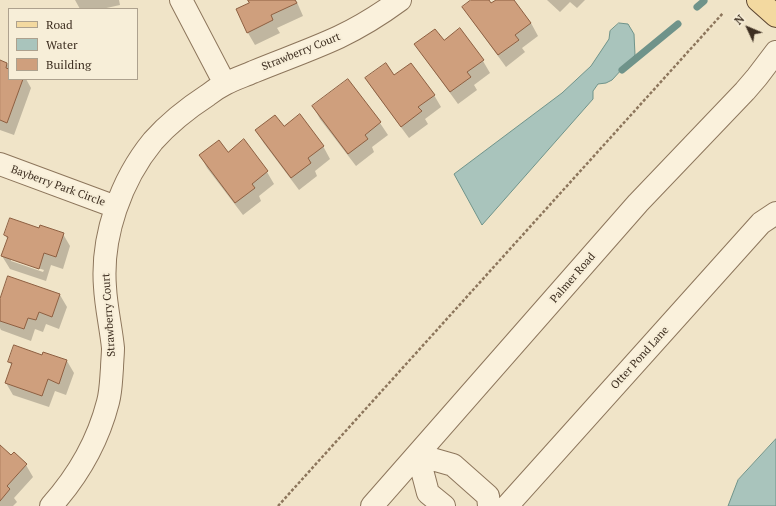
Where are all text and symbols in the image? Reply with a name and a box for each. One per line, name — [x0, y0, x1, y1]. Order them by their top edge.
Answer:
legend — [8, 8, 138, 80]
north arrow — [728, 8, 768, 48]
text: N — [731, 12, 747, 28]
text: Road — [46, 17, 73, 32]
street label: Strawberry Court — [260, 30, 342, 74]
text: Water — [46, 37, 78, 52]
text: Building — [46, 57, 91, 72]
street label: Bayberry Park Circle — [9, 163, 107, 209]
street label: Palmer Road — [548, 250, 598, 306]
street label: Strawberry Court — [99, 273, 119, 357]
street label: Otter Pond Lane — [608, 324, 672, 392]

